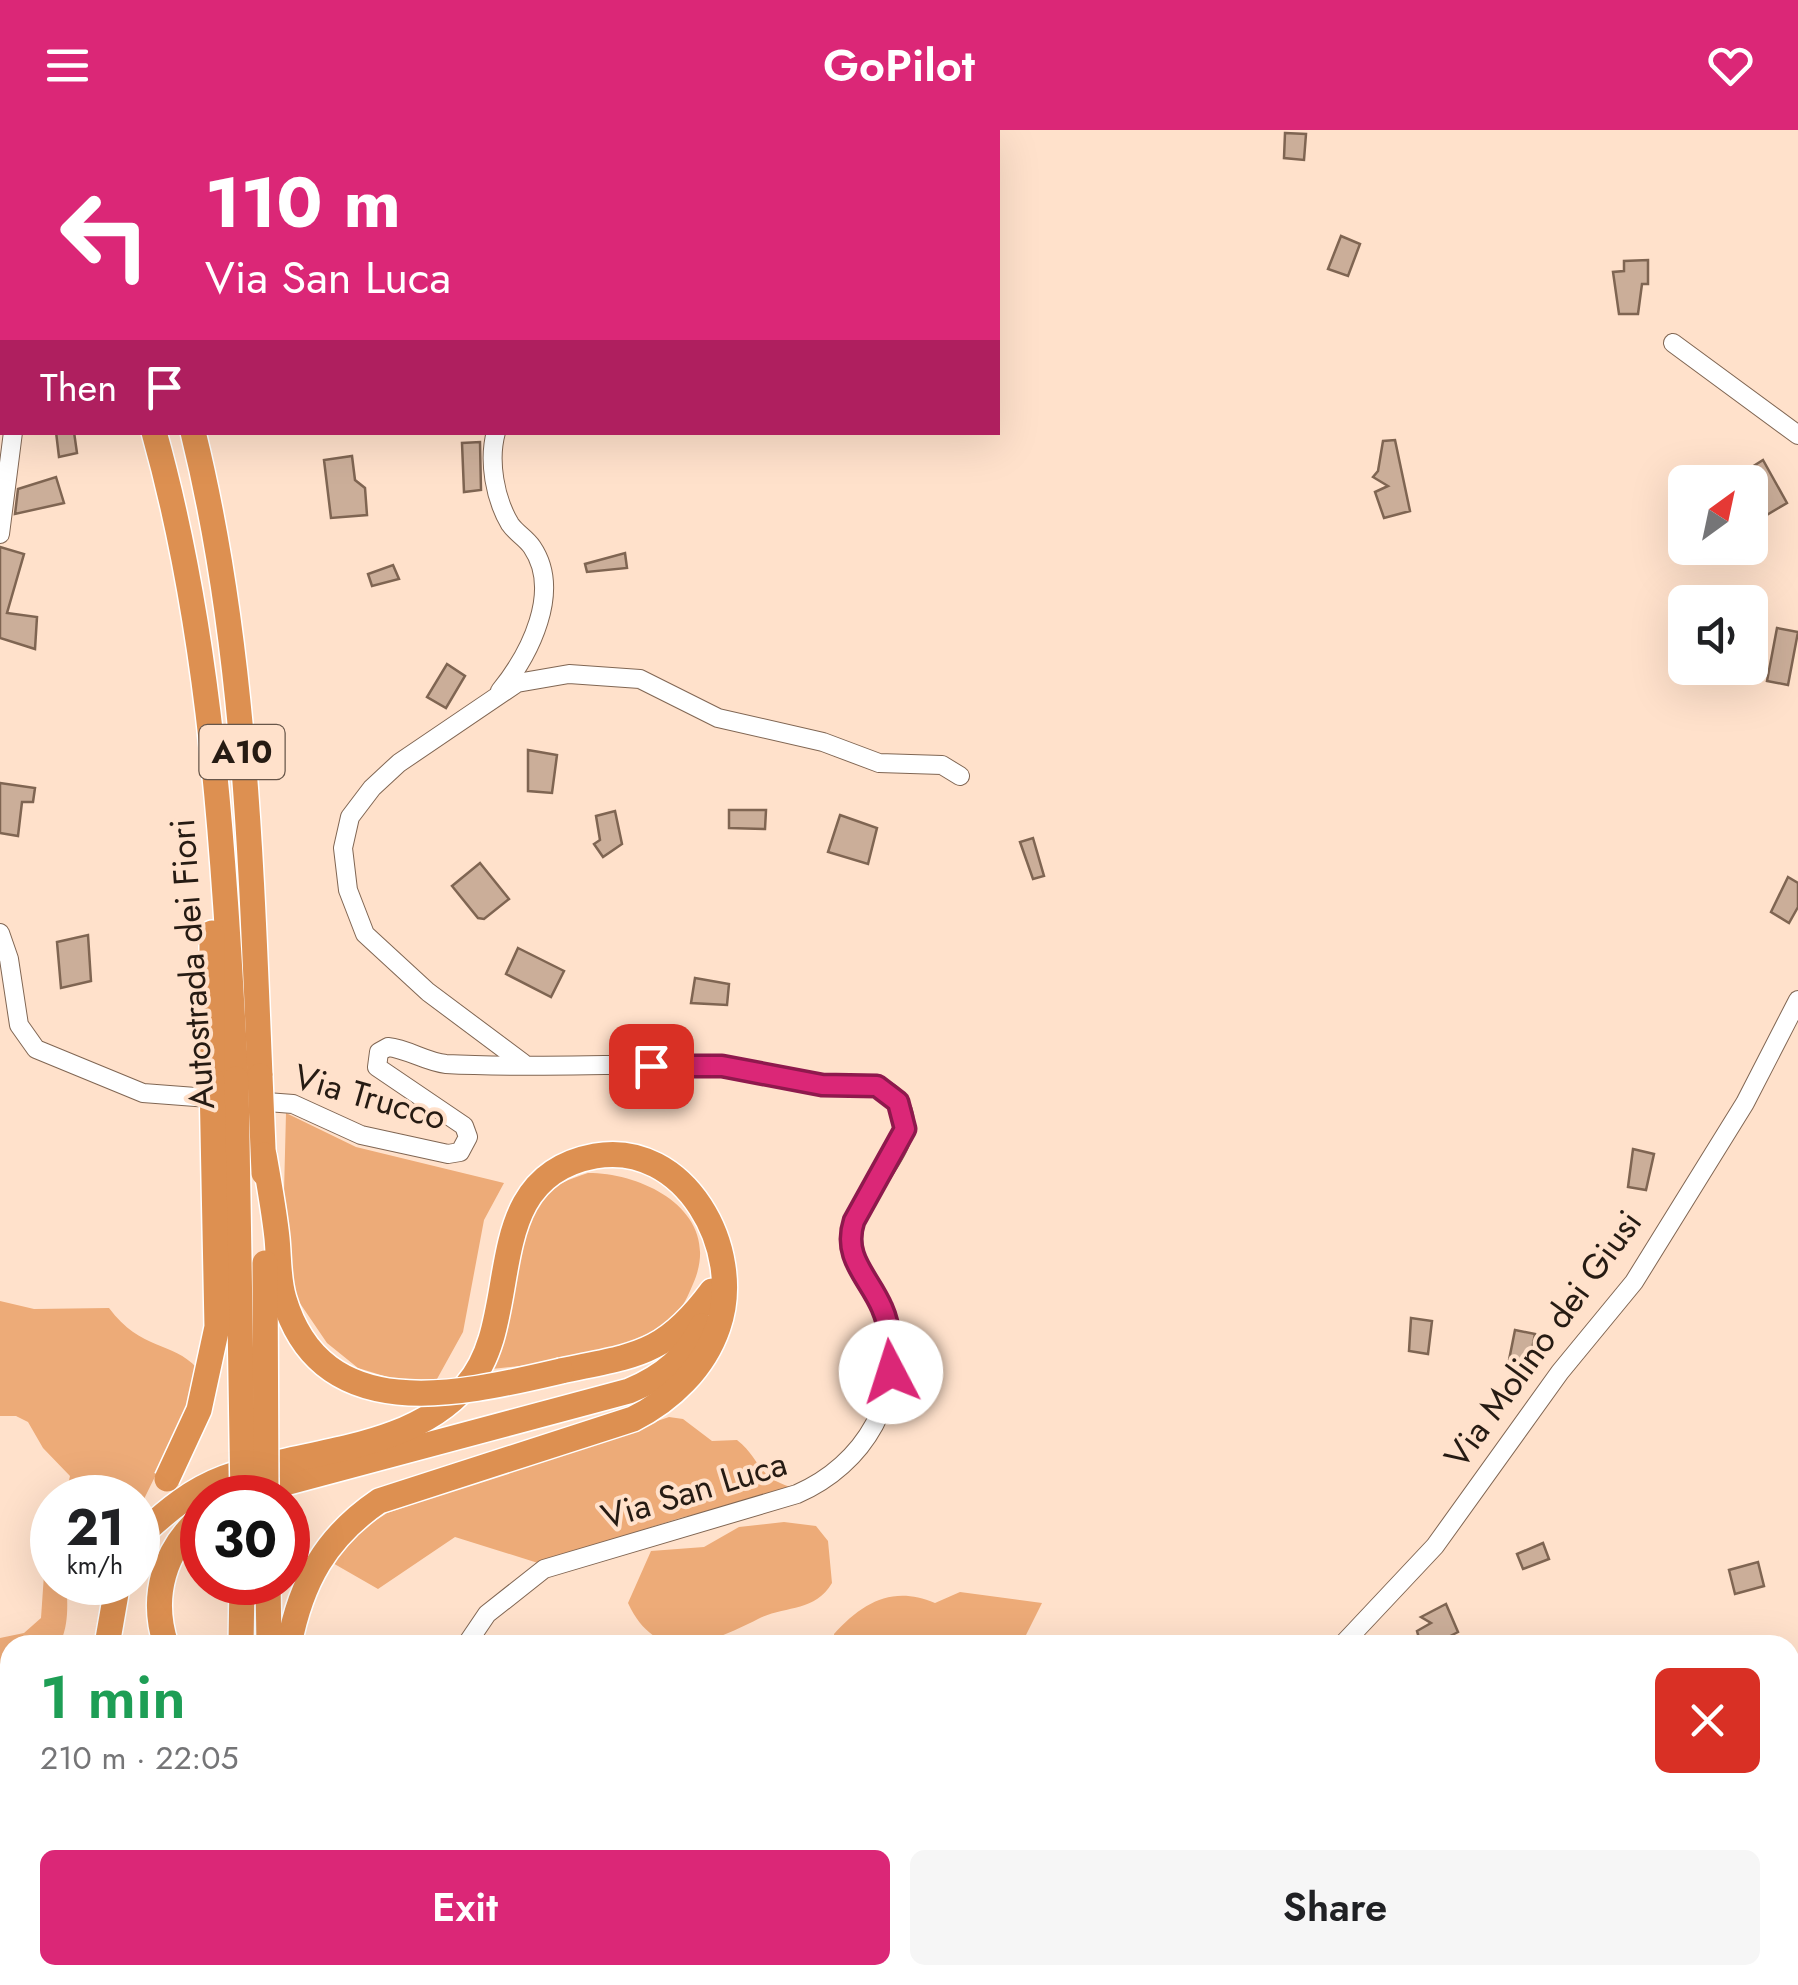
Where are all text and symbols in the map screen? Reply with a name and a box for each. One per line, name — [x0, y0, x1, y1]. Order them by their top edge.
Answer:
text: GoPilot — [823, 33, 975, 98]
icon: menu — [40, 38, 95, 93]
icon: heart — [1703, 38, 1758, 93]
text: 110 m — [205, 152, 401, 253]
icon: left — [40, 170, 170, 300]
text: Via San Luca — [205, 245, 451, 310]
text: Then — [40, 360, 117, 415]
icon: arrive — [137, 360, 192, 415]
north arrow — [1668, 465, 1768, 565]
map controls — [1668, 465, 1768, 685]
button: sound — [1668, 585, 1768, 685]
road number: A10 — [200, 725, 284, 779]
street label: Autostrada dei Fiori — [157, 817, 227, 1111]
pin — [609, 1024, 694, 1109]
icon: arrive — [624, 1039, 679, 1094]
street label: Via Trucco — [288, 1051, 452, 1143]
street label: Via Molino dei Giusi — [1432, 1200, 1654, 1478]
position arrow — [839, 1320, 943, 1424]
street label: Via San Luca — [595, 1438, 793, 1542]
speed limit sign: 30 — [180, 1475, 310, 1605]
text: 21 — [66, 1491, 124, 1564]
text: km/h — [67, 1547, 123, 1583]
text: 1 min — [40, 1654, 186, 1741]
button: close — [1655, 1668, 1760, 1773]
text: 210 m · 22:05 — [40, 1735, 238, 1781]
button: Exit — [40, 1850, 890, 1965]
button: Share — [910, 1850, 1760, 1965]

